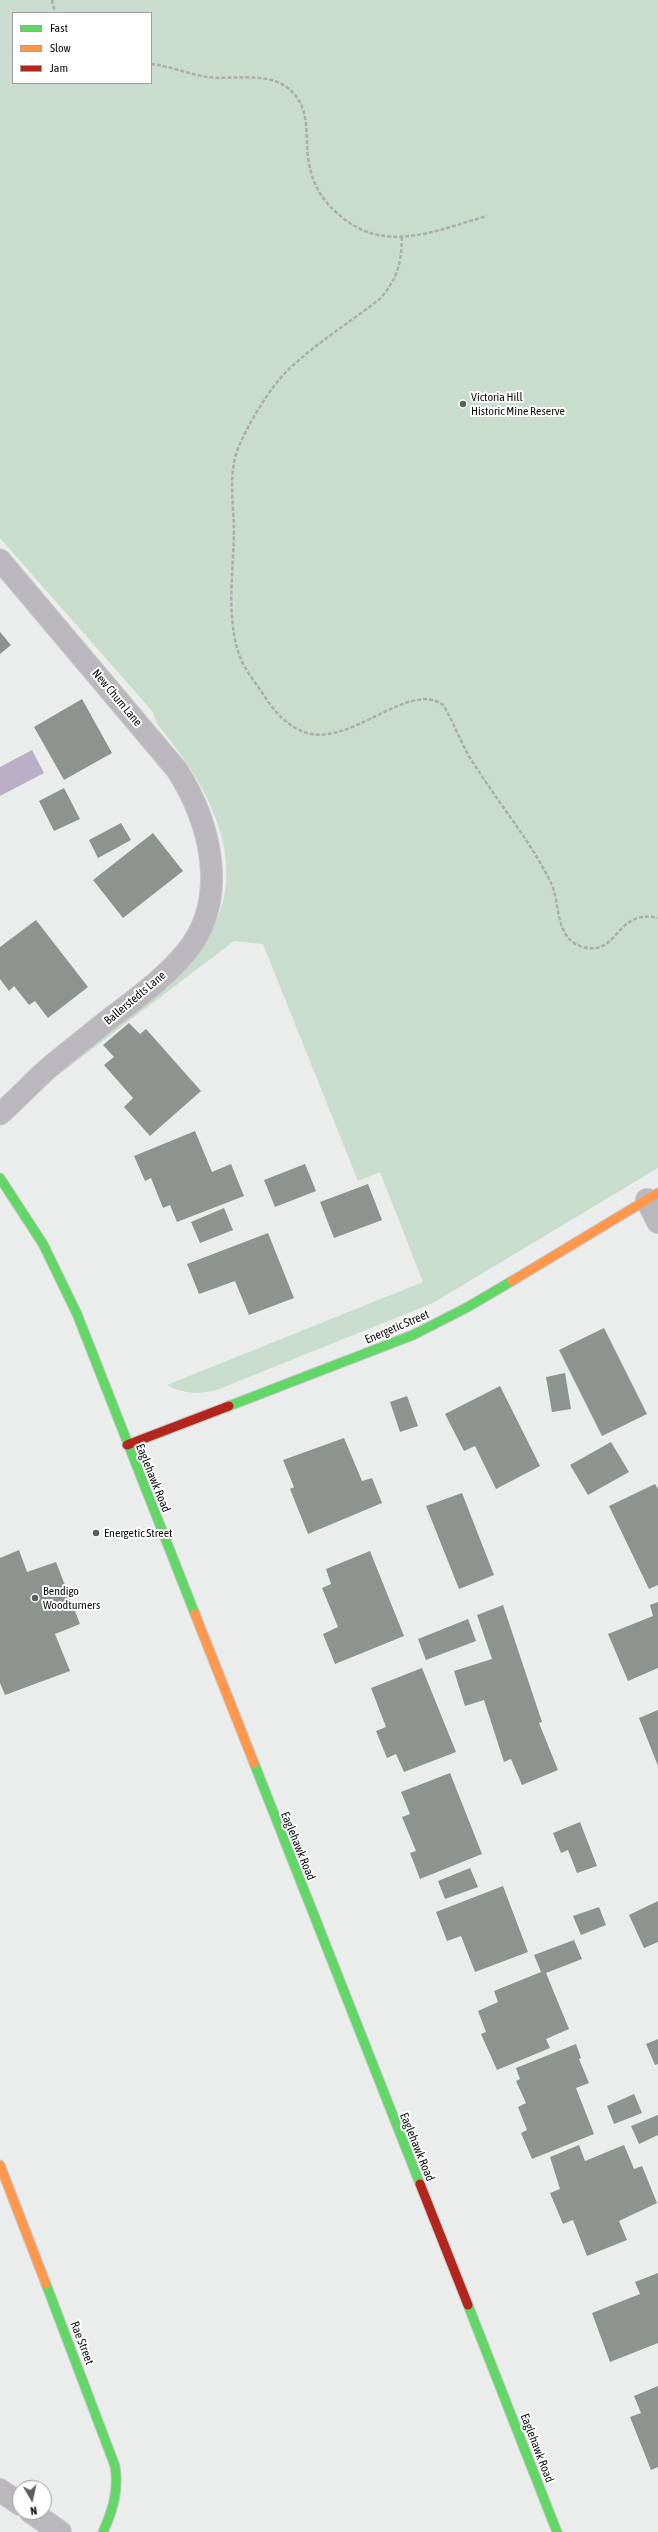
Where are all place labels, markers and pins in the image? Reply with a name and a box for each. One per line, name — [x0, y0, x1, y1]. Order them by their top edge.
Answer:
place label: Victoria Hill Historic Mine Reserve — [471, 390, 565, 418]
marker: Victoria Hill Historic Mine Reserve — [458, 399, 468, 409]
place label: Energetic Street — [104, 1526, 173, 1540]
marker: Energetic Street — [91, 1528, 101, 1538]
place label: Bendigo Woodturners — [43, 1584, 100, 1612]
marker: Bendigo Woodturners — [30, 1593, 40, 1603]

